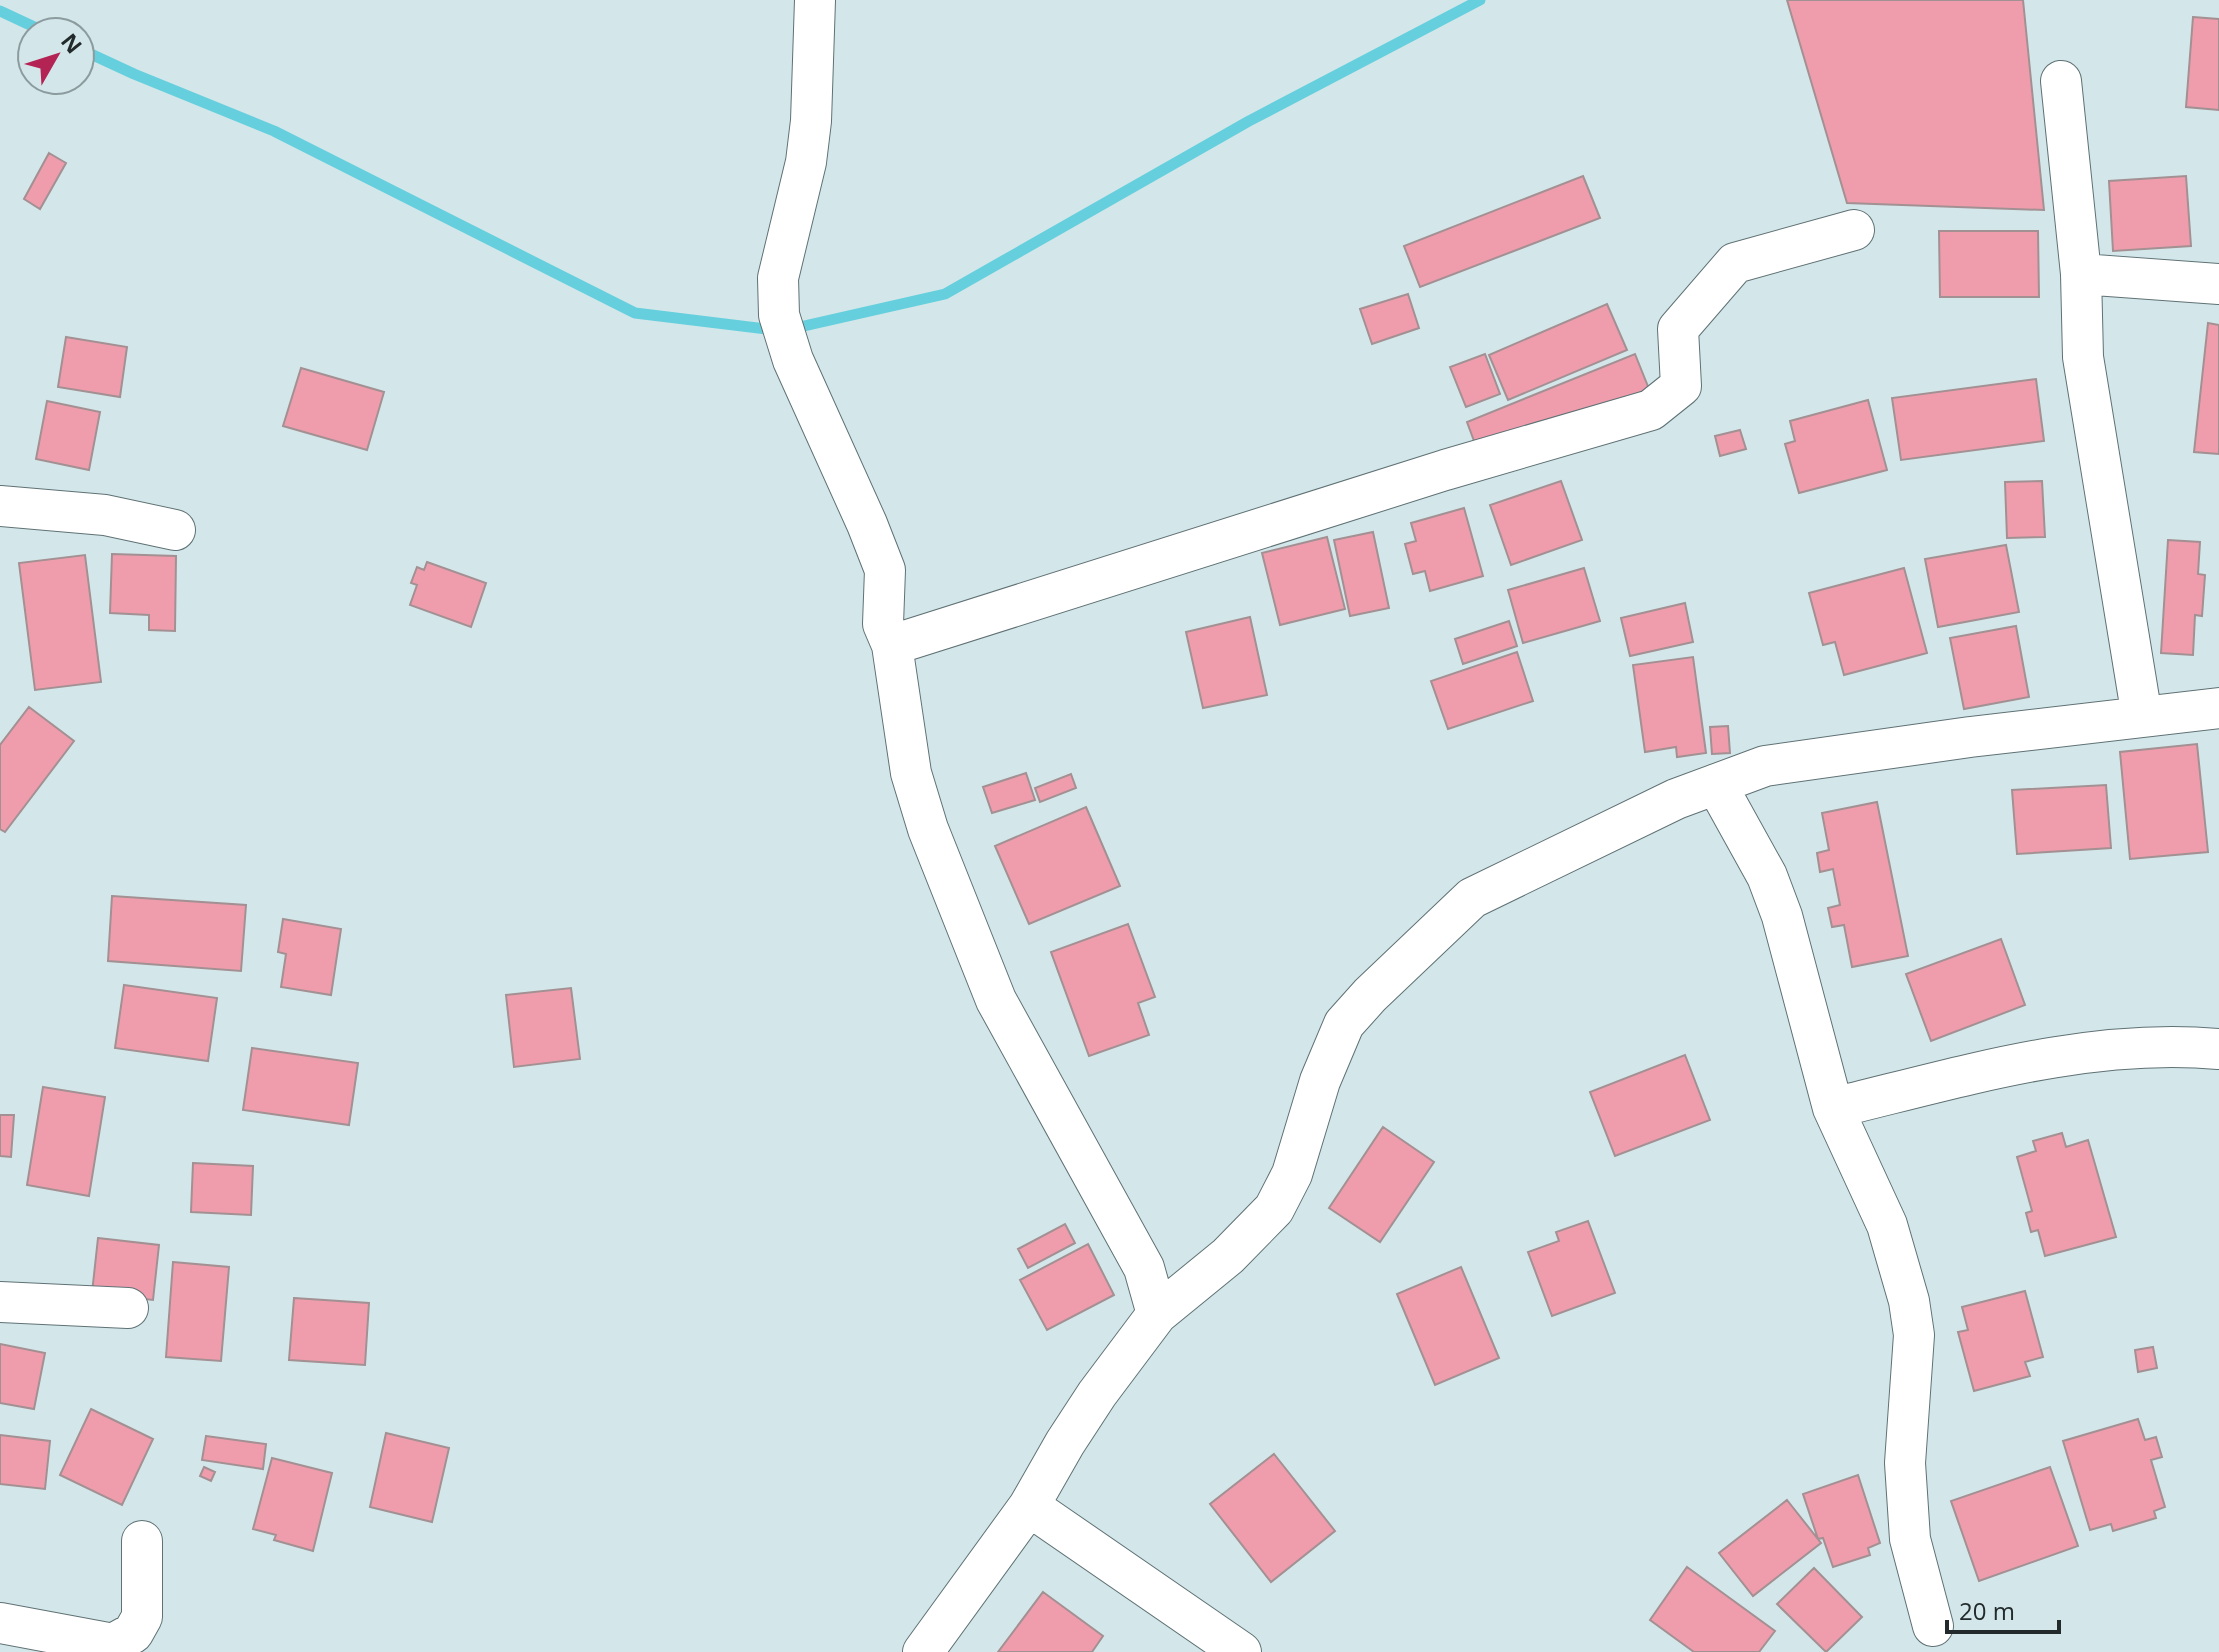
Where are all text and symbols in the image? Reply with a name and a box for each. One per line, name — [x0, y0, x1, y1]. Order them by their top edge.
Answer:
north arrow — [16, 16, 96, 96]
text: N — [55, 26, 90, 59]
scale bar — [1947, 1584, 2059, 1634]
text: 20 m — [1959, 1594, 2015, 1627]

